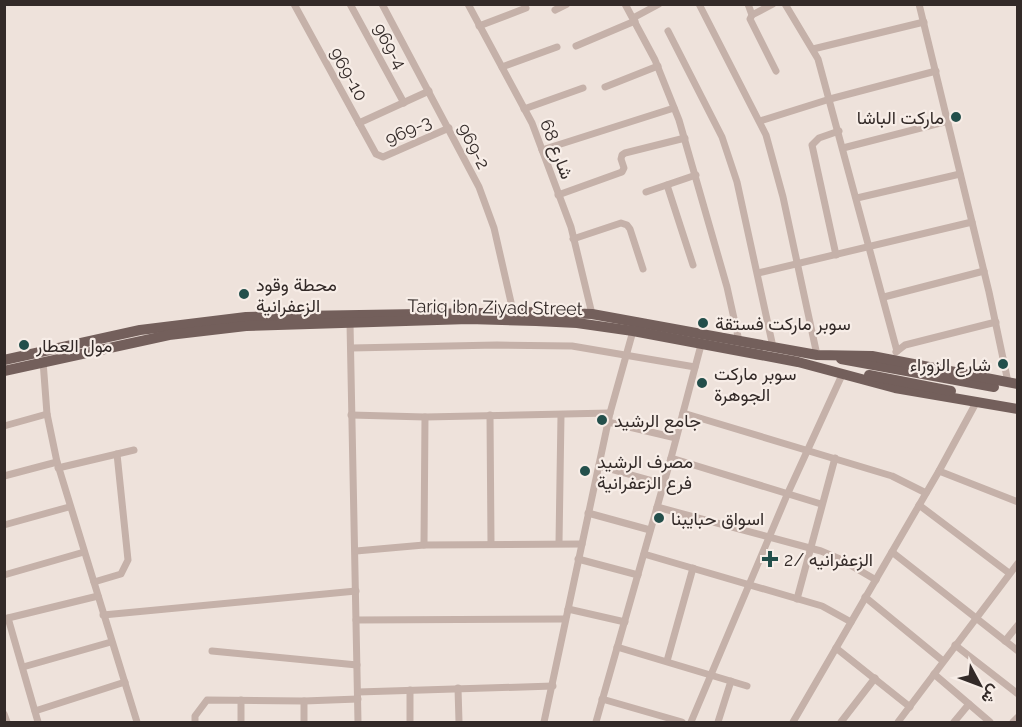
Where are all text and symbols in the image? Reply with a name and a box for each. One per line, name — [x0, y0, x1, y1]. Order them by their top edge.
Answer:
street label: 969-4 — [369, 19, 411, 73]
street label: 969-10 — [326, 43, 372, 105]
place label: ماركت الباشا — [857, 107, 944, 129]
marker: ماركت الباشا — [949, 110, 963, 124]
street label: 969-3 — [382, 111, 434, 149]
street label: شارع 68 — [534, 116, 578, 183]
street label: 969-2 — [454, 119, 494, 173]
place label: محطة وقود الزعفرانية — [256, 274, 337, 317]
marker: محطة وقود الزعفرانية — [237, 287, 251, 301]
street label: Tariq ibn Ziyad Street — [407, 295, 583, 319]
place label: سوبر ماركت فستقة — [715, 313, 851, 335]
marker: سوبر ماركت فستقة — [696, 316, 710, 330]
place label: مول العطار — [35, 335, 112, 357]
marker: مول العطار — [17, 338, 31, 352]
place label: شارع الزوراء — [910, 354, 991, 377]
marker: شارع الزوراء — [996, 357, 1010, 371]
place label: سوبر ماركت الجوهرة — [714, 363, 797, 406]
marker: سوبر ماركت الجوهرة — [695, 376, 709, 390]
place label: جامع الرشيد — [614, 410, 701, 433]
marker: جامع الرشيد — [595, 413, 609, 427]
place label: مصرف الرشيد فرع الزعفرانية — [597, 451, 693, 495]
marker: مصرف الرشيد فرع الزعفرانية — [578, 464, 592, 478]
place label: اسواق حبايبنا — [671, 508, 764, 530]
marker: اسواق حبايبنا — [652, 511, 666, 525]
place label: الزعفرانيه /2 — [784, 549, 873, 571]
marker: الزعفرانيه /2 — [761, 550, 779, 568]
north arrow — [950, 655, 1010, 715]
text: ش — [977, 681, 1004, 708]

